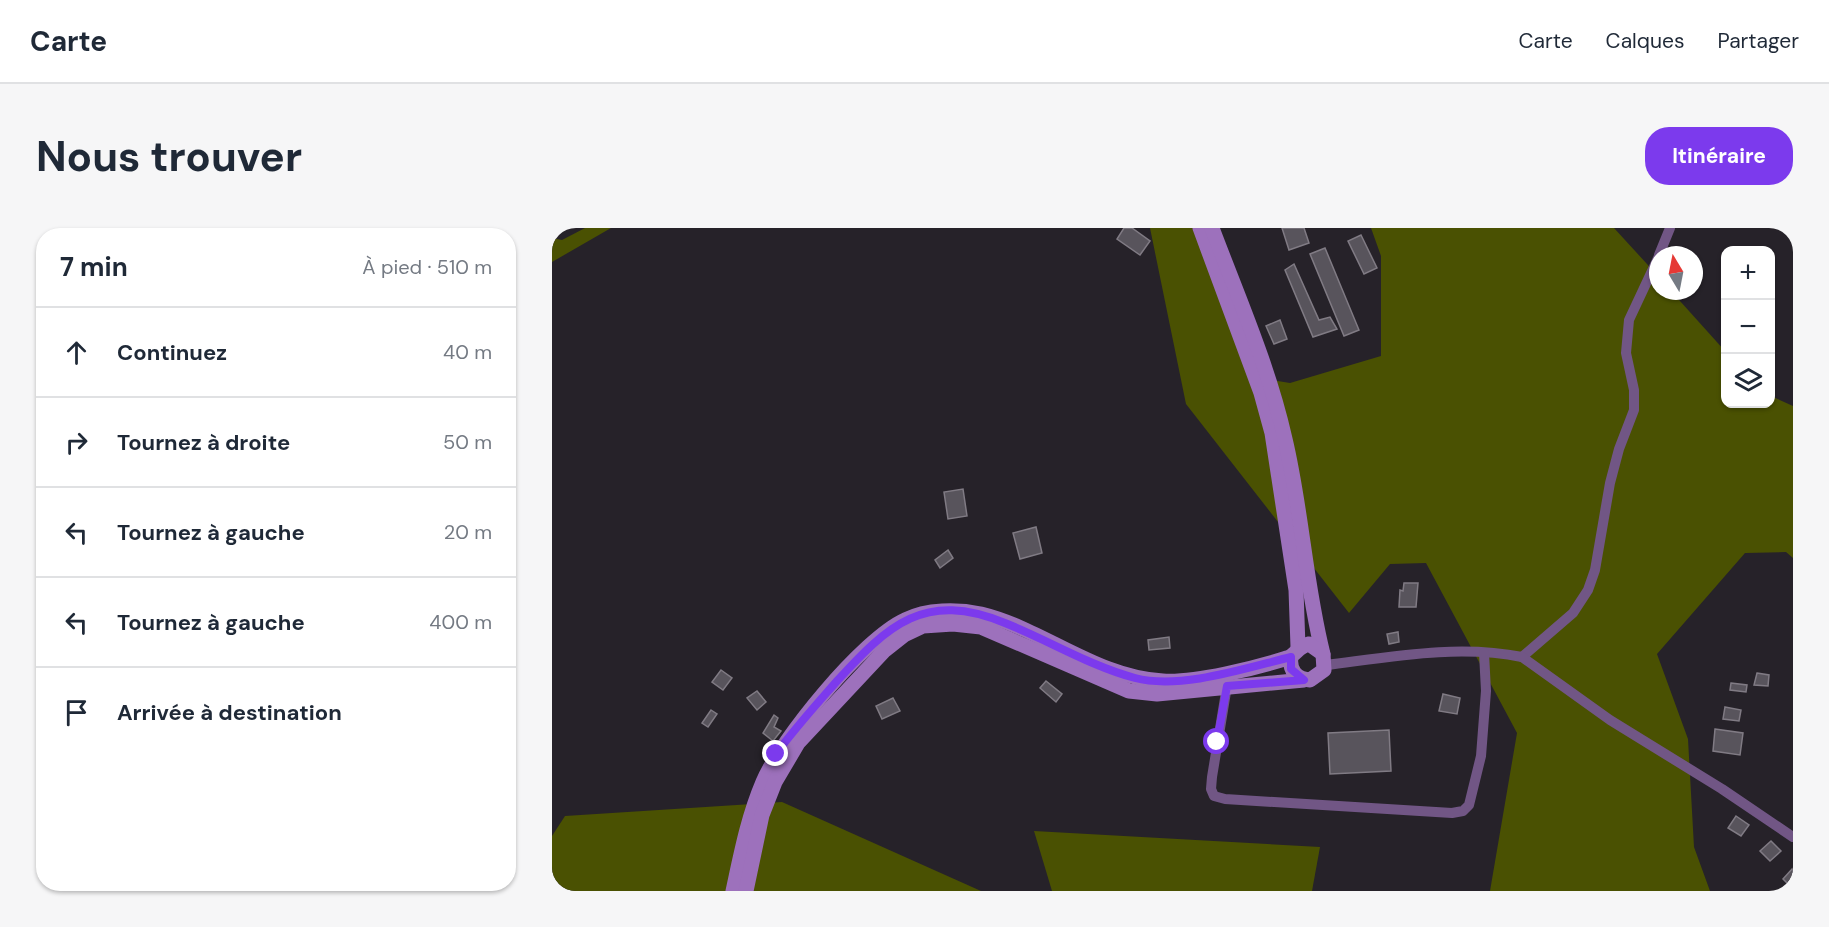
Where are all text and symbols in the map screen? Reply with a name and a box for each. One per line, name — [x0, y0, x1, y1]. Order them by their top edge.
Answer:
text: Carte — [30, 23, 107, 60]
text: Carte — [1518, 27, 1573, 55]
text: Calques — [1606, 27, 1684, 55]
text: Partager — [1717, 27, 1799, 55]
button: Itinéraire — [1645, 127, 1793, 185]
text: Nous trouver — [36, 129, 302, 184]
north arrow — [1649, 246, 1703, 300]
map controls — [1721, 246, 1775, 408]
button: + — [1721, 246, 1775, 300]
text: 7 min — [60, 250, 128, 284]
text: À pied · 510 m — [362, 254, 492, 280]
button: − — [1721, 300, 1775, 354]
icon: ahead — [60, 336, 93, 369]
text: Continuez — [117, 338, 227, 367]
text: 40 m — [443, 339, 492, 365]
button: layers — [1721, 354, 1775, 408]
icon: right — [60, 426, 93, 459]
text: Tournez à droite — [117, 428, 290, 457]
text: 50 m — [443, 429, 492, 455]
icon: left — [60, 516, 93, 549]
text: Tournez à gauche — [117, 518, 305, 547]
text: 20 m — [444, 519, 492, 545]
icon: left — [60, 606, 93, 639]
text: Tournez à gauche — [117, 608, 305, 637]
text: 400 m — [429, 609, 492, 635]
icon: arrive — [60, 696, 93, 729]
text: Arrivée à destination — [117, 698, 342, 727]
route start — [1203, 728, 1229, 754]
route end — [762, 740, 788, 766]

